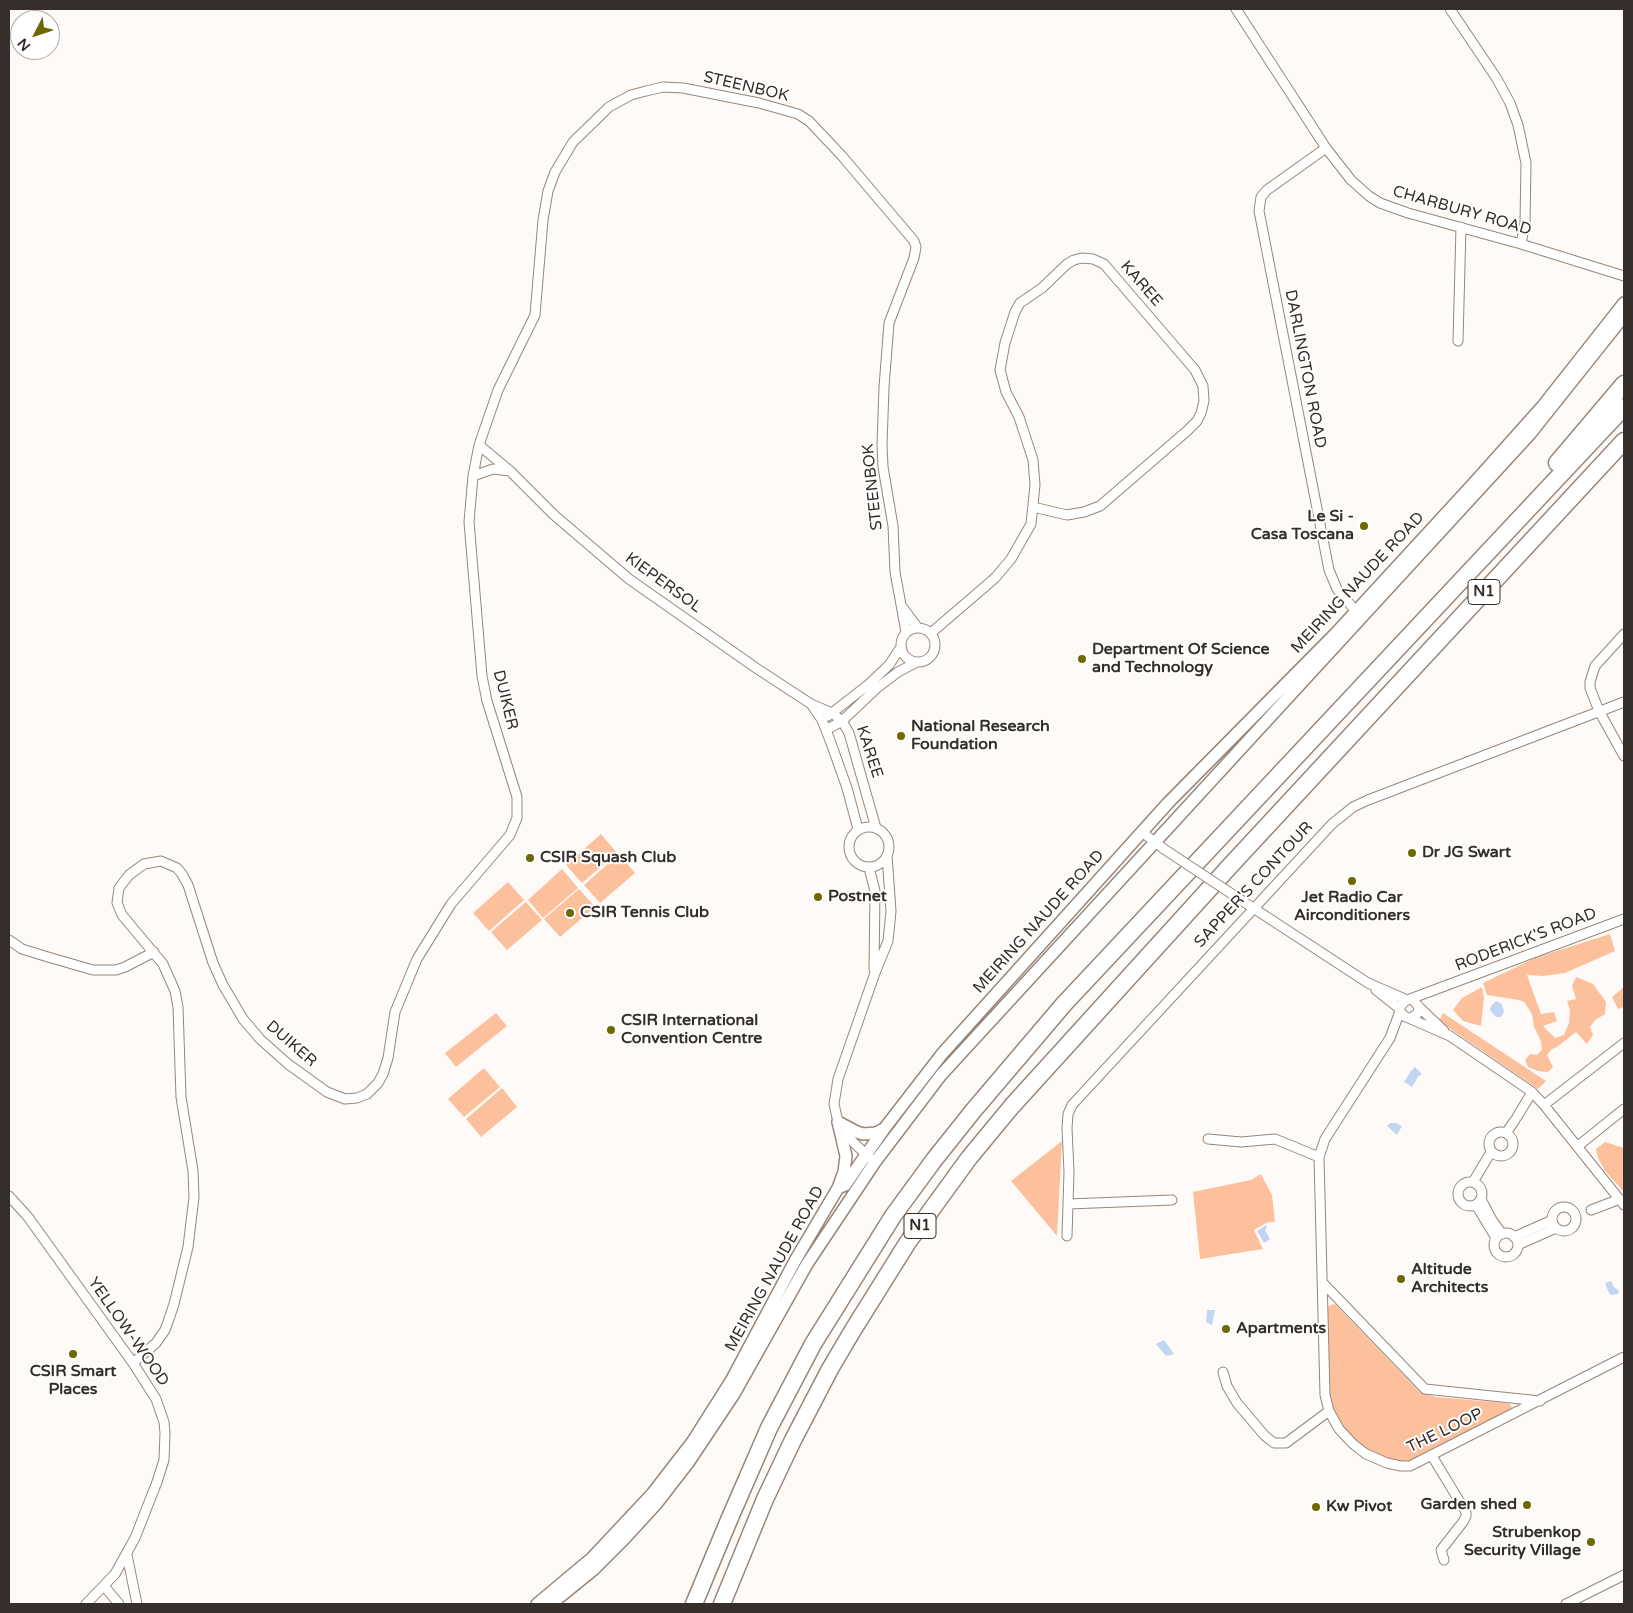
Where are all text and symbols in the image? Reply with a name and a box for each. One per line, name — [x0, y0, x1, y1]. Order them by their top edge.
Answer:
north arrow — [10, 10, 60, 60]
text: N — [14, 35, 34, 54]
street label: STEENBOK — [701, 68, 791, 106]
street label: CHARBURY ROAD — [1390, 182, 1534, 240]
street label: KAREE — [1116, 257, 1166, 311]
street label: DARLINGTON ROAD — [1280, 288, 1330, 450]
street label: STEENBOK — [859, 443, 887, 531]
place label: Le Si - Casa Toscana — [1251, 507, 1354, 545]
street label: MEIRING NAUDE ROAD — [1287, 508, 1429, 658]
marker: Le Si - Casa Toscana — [1358, 520, 1370, 532]
street label: KIEPERSOL — [621, 549, 705, 617]
road number: N1 — [1468, 580, 1500, 604]
place label: Department Of Science and Technology — [1092, 640, 1270, 678]
marker: Department Of Science and Technology — [1076, 653, 1088, 665]
street label: DUIKER — [488, 668, 522, 732]
place label: National Research Foundation — [911, 717, 1050, 755]
street label: KAREE — [852, 723, 886, 781]
marker: National Research Foundation — [895, 730, 907, 742]
street label: SAPPER'S CONTOUR — [1191, 818, 1317, 952]
place label: Dr JG Swart — [1422, 843, 1511, 863]
street label: MEIRING NAUDE ROAD — [970, 846, 1108, 998]
marker: Dr JG Swart — [1406, 847, 1418, 859]
place label: CSIR Squash Club — [540, 848, 676, 868]
marker: CSIR Squash Club — [524, 852, 536, 864]
marker: Jet Radio Car Airconditioners — [1346, 875, 1358, 887]
place label: Postnet — [828, 887, 887, 907]
place label: Jet Radio Car Airconditioners — [1294, 888, 1410, 926]
marker: Postnet — [812, 891, 824, 903]
place label: CSIR Tennis Club — [580, 903, 709, 923]
street label: RODERICK'S ROAD — [1453, 904, 1599, 976]
marker: CSIR Tennis Club — [564, 907, 576, 919]
place label: CSIR International Convention Centre — [621, 1011, 762, 1049]
street label: DUIKER — [262, 1017, 320, 1071]
marker: CSIR International Convention Centre — [605, 1024, 617, 1036]
street label: MEIRING NAUDE ROAD — [721, 1183, 829, 1355]
road number: N1 — [904, 1214, 936, 1238]
place label: Altitude Architects — [1411, 1260, 1488, 1298]
marker: Altitude Architects — [1395, 1273, 1407, 1285]
street label: YELLOW-WOOD — [83, 1274, 173, 1390]
place label: Apartments — [1236, 1319, 1326, 1339]
marker: Apartments — [1220, 1323, 1232, 1335]
marker: CSIR Smart Places — [67, 1348, 79, 1360]
place label: CSIR Smart Places — [30, 1362, 116, 1400]
street label: THE LOOP — [1404, 1404, 1486, 1458]
place label: Garden shed — [1420, 1495, 1517, 1515]
place label: Kw Pivot — [1326, 1497, 1392, 1517]
marker: Garden shed — [1521, 1499, 1533, 1511]
marker: Kw Pivot — [1310, 1501, 1322, 1513]
place label: Strubenkop Security Village — [1464, 1523, 1581, 1561]
marker: Strubenkop Security Village — [1585, 1536, 1597, 1548]

